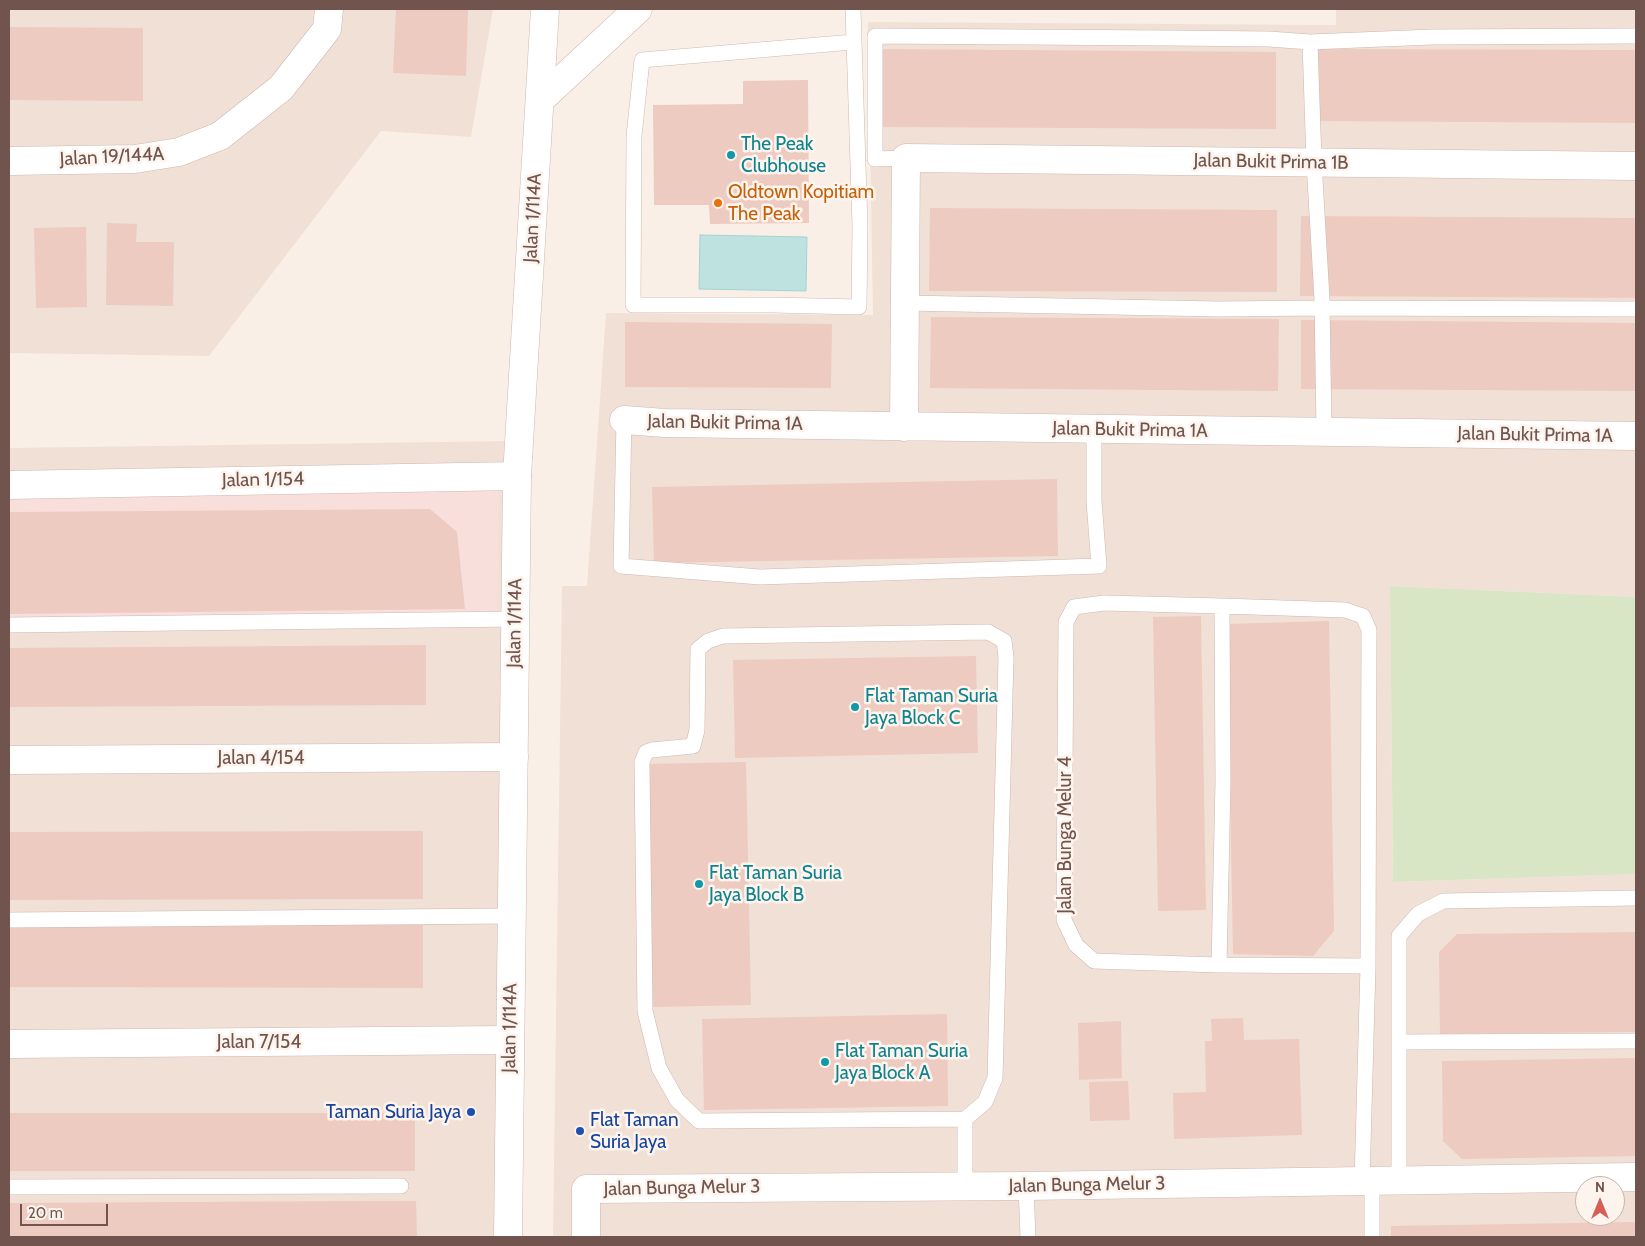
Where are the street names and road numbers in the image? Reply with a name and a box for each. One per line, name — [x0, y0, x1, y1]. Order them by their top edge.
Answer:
street label: Jalan 19/144A — [59, 143, 165, 171]
street label: Jalan Bukit Prima 1B — [1193, 149, 1349, 175]
street label: Jalan 1/114A — [519, 173, 547, 263]
street label: Jalan Bukit Prima 1A — [647, 410, 803, 436]
street label: Jalan Bukit Prima 1A — [1052, 417, 1208, 443]
street label: Jalan Bukit Prima 1A — [1457, 422, 1613, 448]
street label: Jalan 1/154 — [222, 468, 304, 492]
street label: Jalan 1/114A — [503, 578, 527, 668]
street label: Jalan 4/154 — [218, 747, 304, 769]
street label: Jalan Bunga Melur 4 — [1054, 756, 1076, 914]
street label: Jalan 1/114A — [498, 983, 522, 1073]
street label: Jalan 7/154 — [217, 1031, 301, 1053]
street label: Jalan Bunga Melur 3 — [1008, 1172, 1166, 1198]
street label: Jalan Bunga Melur 3 — [603, 1175, 761, 1201]

